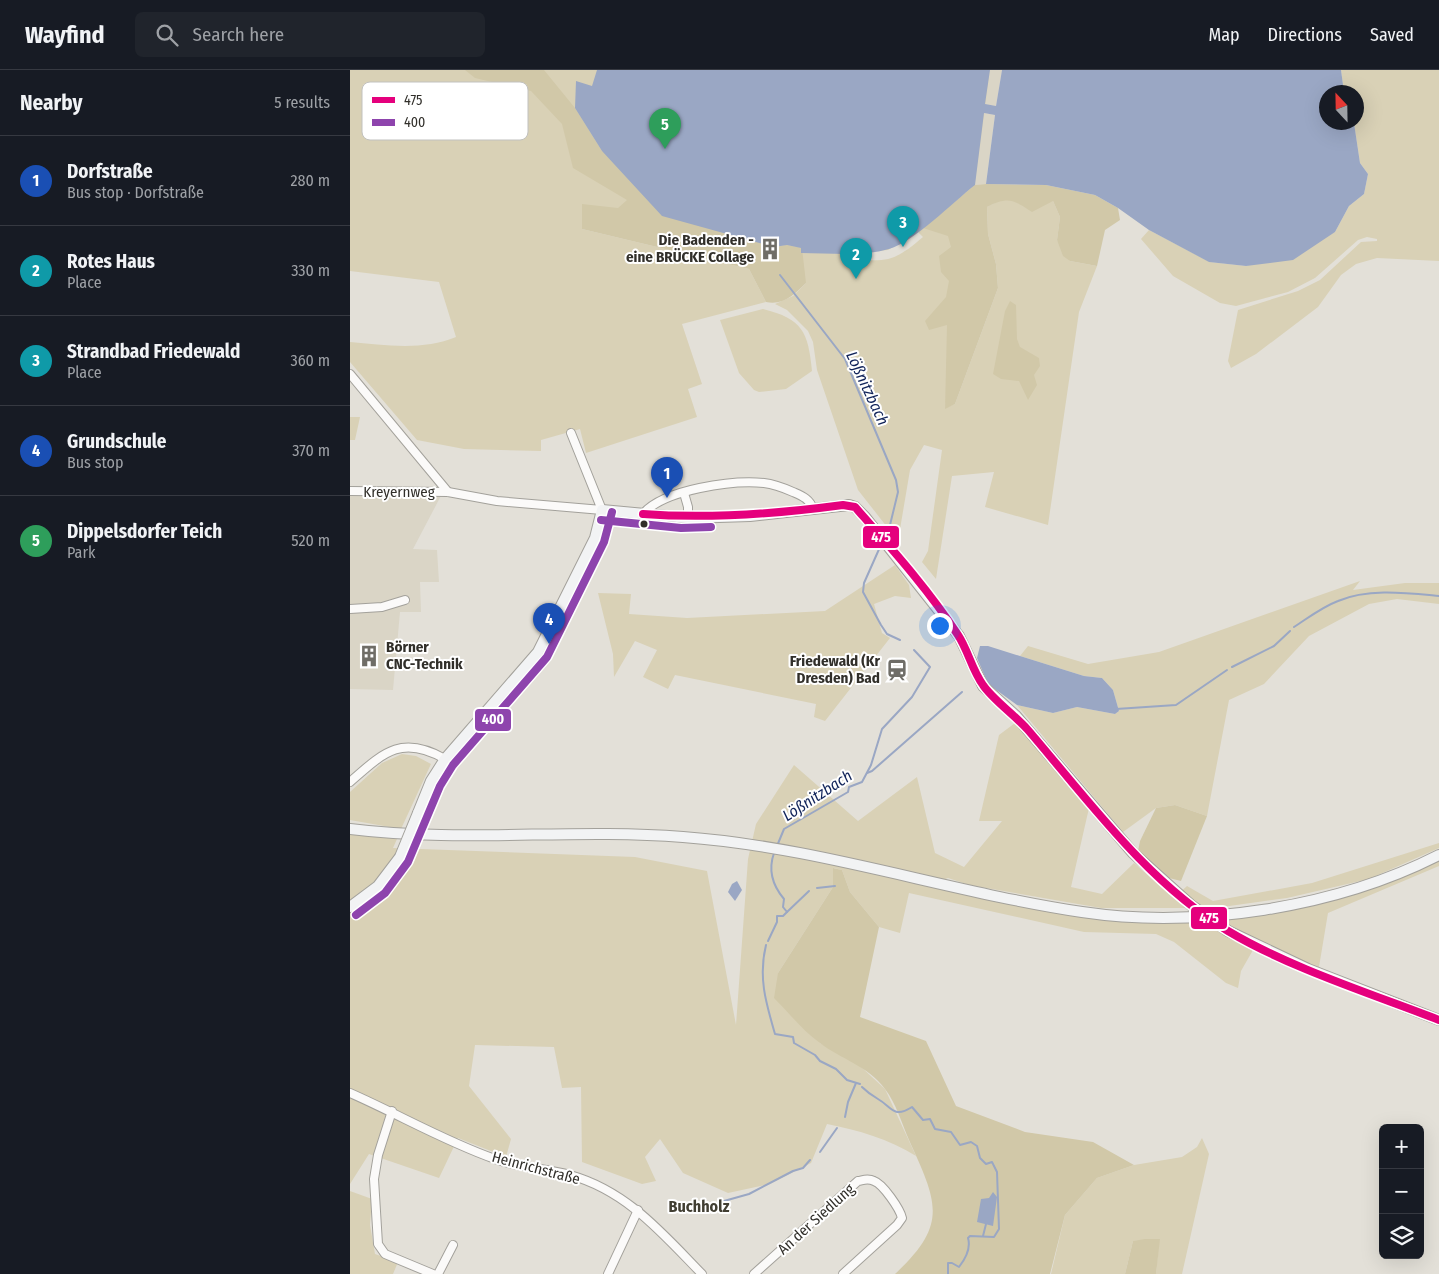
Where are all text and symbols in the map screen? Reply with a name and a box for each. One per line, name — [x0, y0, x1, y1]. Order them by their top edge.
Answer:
search box — [135, 12, 485, 57]
text: Wayfind — [25, 21, 105, 49]
icon: search — [153, 21, 181, 49]
text: Search here — [193, 23, 284, 46]
text: Map — [1208, 24, 1240, 46]
text: Directions — [1268, 24, 1342, 46]
text: Saved — [1370, 24, 1414, 46]
legend — [362, 82, 528, 140]
north arrow — [1319, 85, 1364, 130]
text: Nearby — [20, 90, 82, 116]
text: 475 — [404, 92, 422, 109]
text: 5 results — [274, 93, 330, 112]
pin: 5 — [649, 108, 681, 149]
text: 400 — [404, 114, 425, 131]
text: Dorfstraße — [67, 160, 153, 183]
text: 1 — [33, 171, 39, 190]
text: 280 m — [291, 171, 330, 190]
text: Bus stop · Dorfstraße — [67, 183, 204, 202]
pin: 3 — [887, 206, 919, 247]
place label: Die Badenden - eine BRÜCKE Collage — [626, 231, 754, 266]
building icon: Die Badenden - eine BRÜCKE Collage — [757, 236, 783, 262]
pin: 2 — [840, 238, 872, 279]
text: Rotes Haus — [67, 250, 155, 273]
text: 2 — [32, 261, 40, 280]
text: 330 m — [291, 261, 330, 280]
text: Place — [67, 273, 102, 292]
text: Strandbad Friedewald — [67, 340, 240, 363]
water label: Lößnitzbach — [842, 348, 893, 428]
text: 3 — [32, 351, 40, 370]
text: 360 m — [290, 351, 330, 370]
text: Place — [67, 363, 102, 382]
text: Grundschule — [67, 430, 166, 453]
text: 4 — [32, 441, 40, 460]
text: 370 m — [292, 441, 330, 460]
text: Bus stop — [67, 453, 123, 472]
pin: 1 — [651, 457, 683, 498]
street label: Kreyernweg — [363, 483, 435, 501]
unlabelled marker — [639, 519, 649, 529]
text: Dippelsdorfer Teich — [67, 520, 222, 543]
line badge: 475 — [862, 525, 900, 549]
text: 475 — [871, 529, 891, 546]
text: 5 — [32, 531, 40, 550]
text: 520 m — [291, 531, 330, 550]
text: Park — [67, 543, 95, 562]
pin: 4 — [533, 603, 565, 644]
your location — [927, 613, 953, 639]
place label: Börner CNC-Technik — [386, 638, 463, 673]
building icon: Börner CNC-Technik — [356, 643, 382, 669]
place label: Friedewald (Kr Dresden) Bad — [790, 652, 881, 687]
station icon: Friedewald (Kr Dresden) Bad — [884, 657, 910, 683]
line badge: 400 — [474, 708, 512, 732]
text: 400 — [482, 711, 505, 728]
water label: Lößnitzbach — [779, 766, 856, 825]
line badge: 475 — [1190, 906, 1228, 930]
text: 475 — [1199, 910, 1219, 927]
map controls — [1379, 1124, 1424, 1259]
button: + — [1379, 1124, 1424, 1169]
street label: Heinrichstraße — [490, 1148, 582, 1188]
button: − — [1379, 1169, 1424, 1214]
street label: An der Siedlung — [774, 1180, 858, 1258]
district label: Buchholz — [669, 1197, 730, 1216]
button: layers — [1379, 1214, 1424, 1259]

